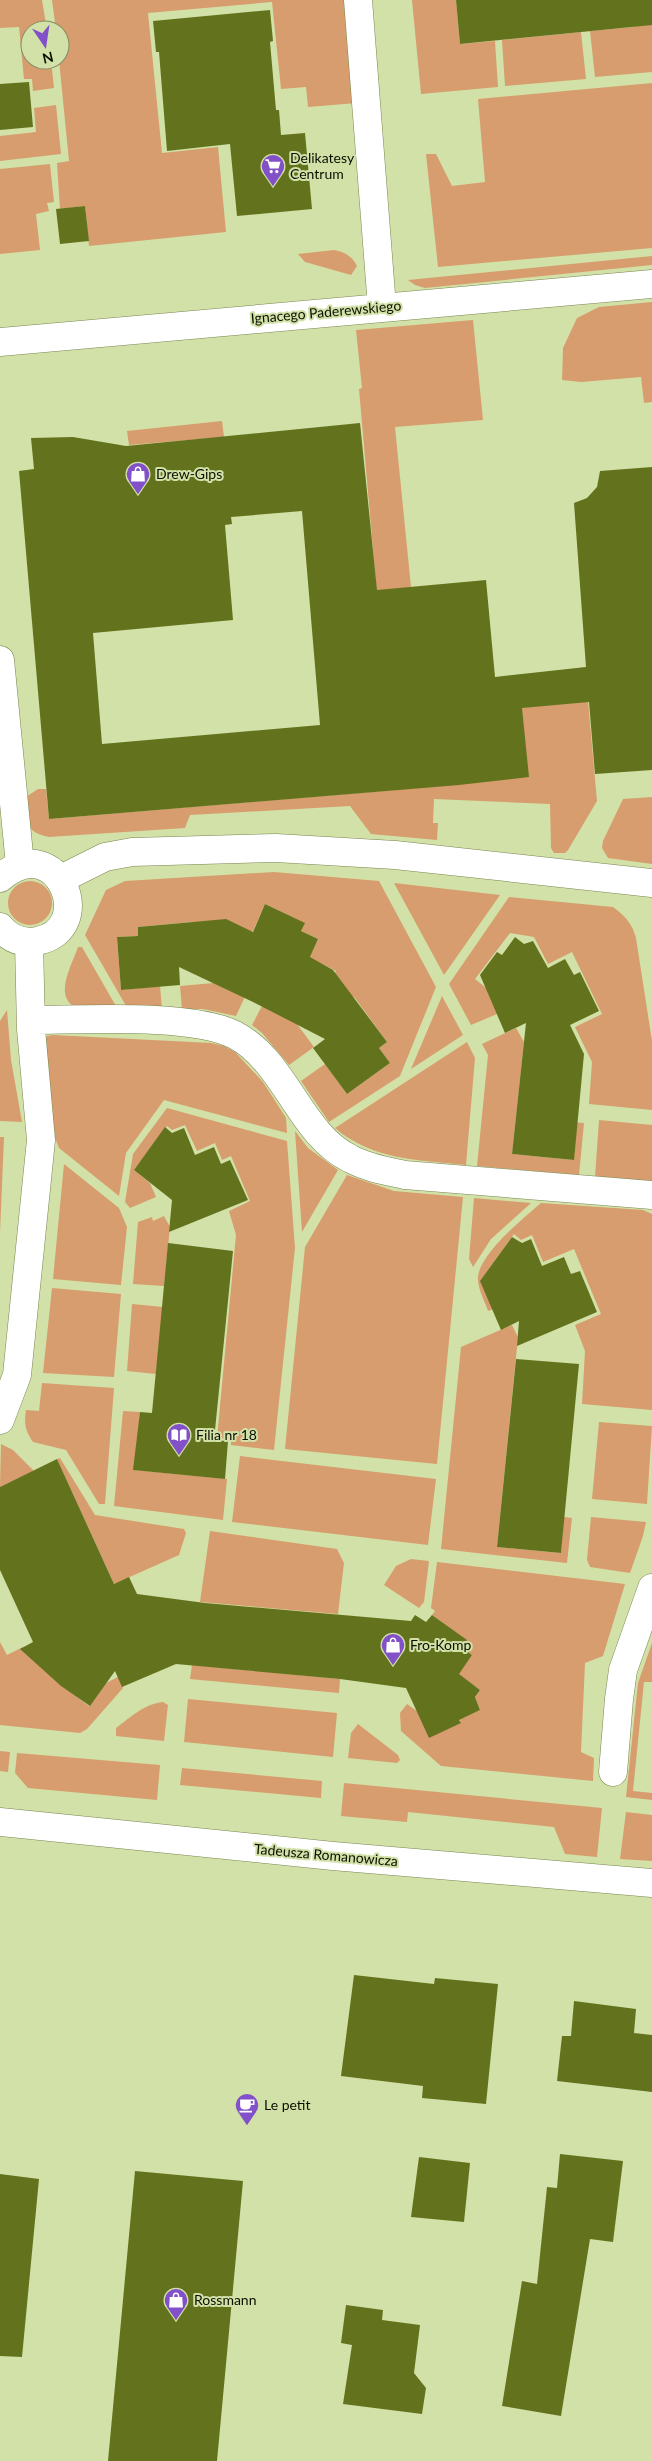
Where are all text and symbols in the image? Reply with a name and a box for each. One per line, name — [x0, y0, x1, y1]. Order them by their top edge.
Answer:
north arrow — [20, 20, 70, 70]
text: N — [41, 49, 55, 68]
place label: Delikatesy Centrum — [290, 149, 355, 182]
supermarket icon: Delikatesy Centrum — [260, 153, 286, 187]
street label: Ignacego Paderewskiego — [250, 296, 402, 327]
shop icon: Drew-Gips — [125, 461, 151, 495]
place label: Drew-Gips — [156, 465, 222, 482]
library icon: Filia nr 18 — [166, 1422, 192, 1456]
place label: Filia nr 18 — [196, 1426, 257, 1443]
shop icon: Fro-Komp — [380, 1632, 406, 1666]
place label: Fro-Komp — [410, 1636, 471, 1653]
street label: Tadeusza Romanowicza — [253, 1840, 399, 1869]
cafe icon: Le petit — [234, 2092, 260, 2126]
place label: Le petit — [264, 2096, 311, 2113]
shop icon: Rossmann — [163, 2287, 189, 2321]
place label: Rossmann — [194, 2291, 256, 2308]

